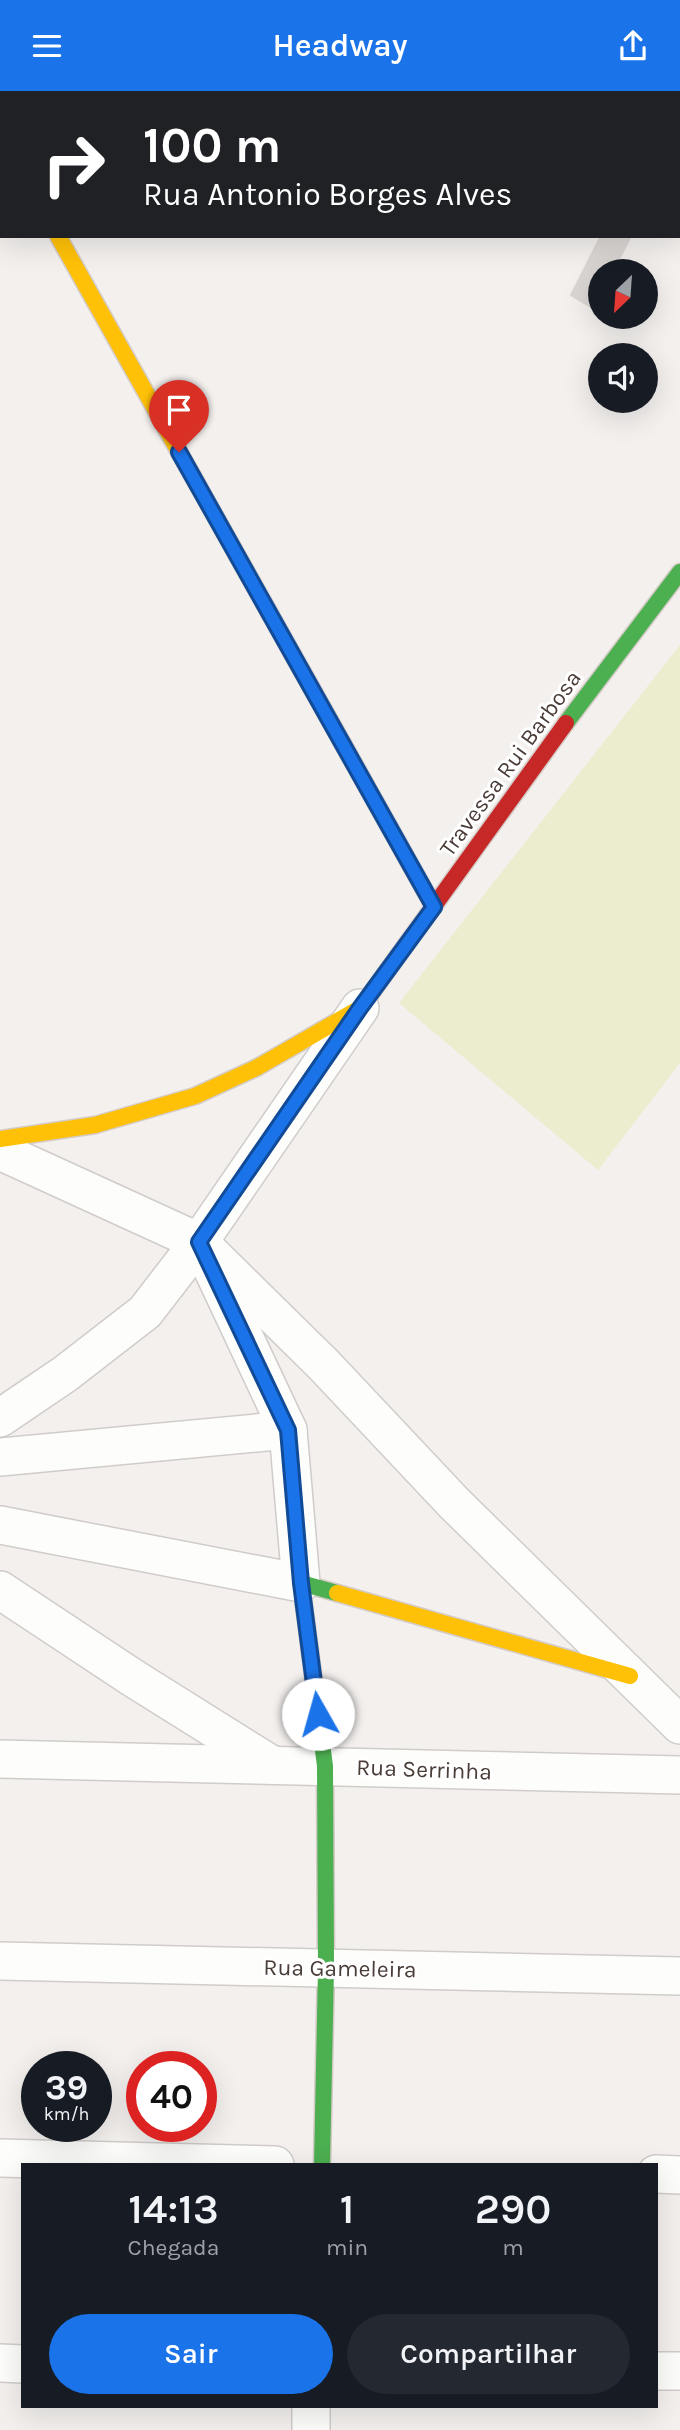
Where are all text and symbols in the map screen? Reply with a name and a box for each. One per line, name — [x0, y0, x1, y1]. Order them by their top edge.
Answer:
icon: menu — [28, 27, 66, 65]
text: Headway — [272, 27, 408, 64]
icon: share — [614, 27, 652, 65]
text: 100 m — [143, 117, 281, 174]
icon: right — [28, 119, 119, 210]
text: Rua Antonio Borges Alves — [143, 176, 512, 213]
north arrow — [588, 259, 658, 329]
map controls — [588, 259, 658, 413]
button: sound — [588, 343, 658, 413]
pin — [149, 380, 209, 452]
icon: arrive — [160, 391, 198, 429]
street label: Travessa Rui Barbosa — [434, 665, 587, 861]
position arrow — [281, 1677, 355, 1751]
street label: Rua Serrinha — [356, 1754, 492, 1785]
street label: Rua Gameleira — [263, 1954, 417, 1983]
speed limit sign: 40 — [126, 2051, 217, 2142]
text: 39 — [45, 2067, 88, 2108]
text: km/h — [44, 2103, 89, 2125]
text: 14:13 — [128, 2184, 219, 2234]
text: 1 — [340, 2184, 354, 2234]
text: 290 — [475, 2184, 551, 2234]
text: Chegada — [128, 2234, 219, 2261]
text: min — [326, 2234, 368, 2261]
text: m — [502, 2234, 524, 2261]
button: Sair — [49, 2314, 333, 2394]
button: Compartilhar — [347, 2314, 630, 2394]

